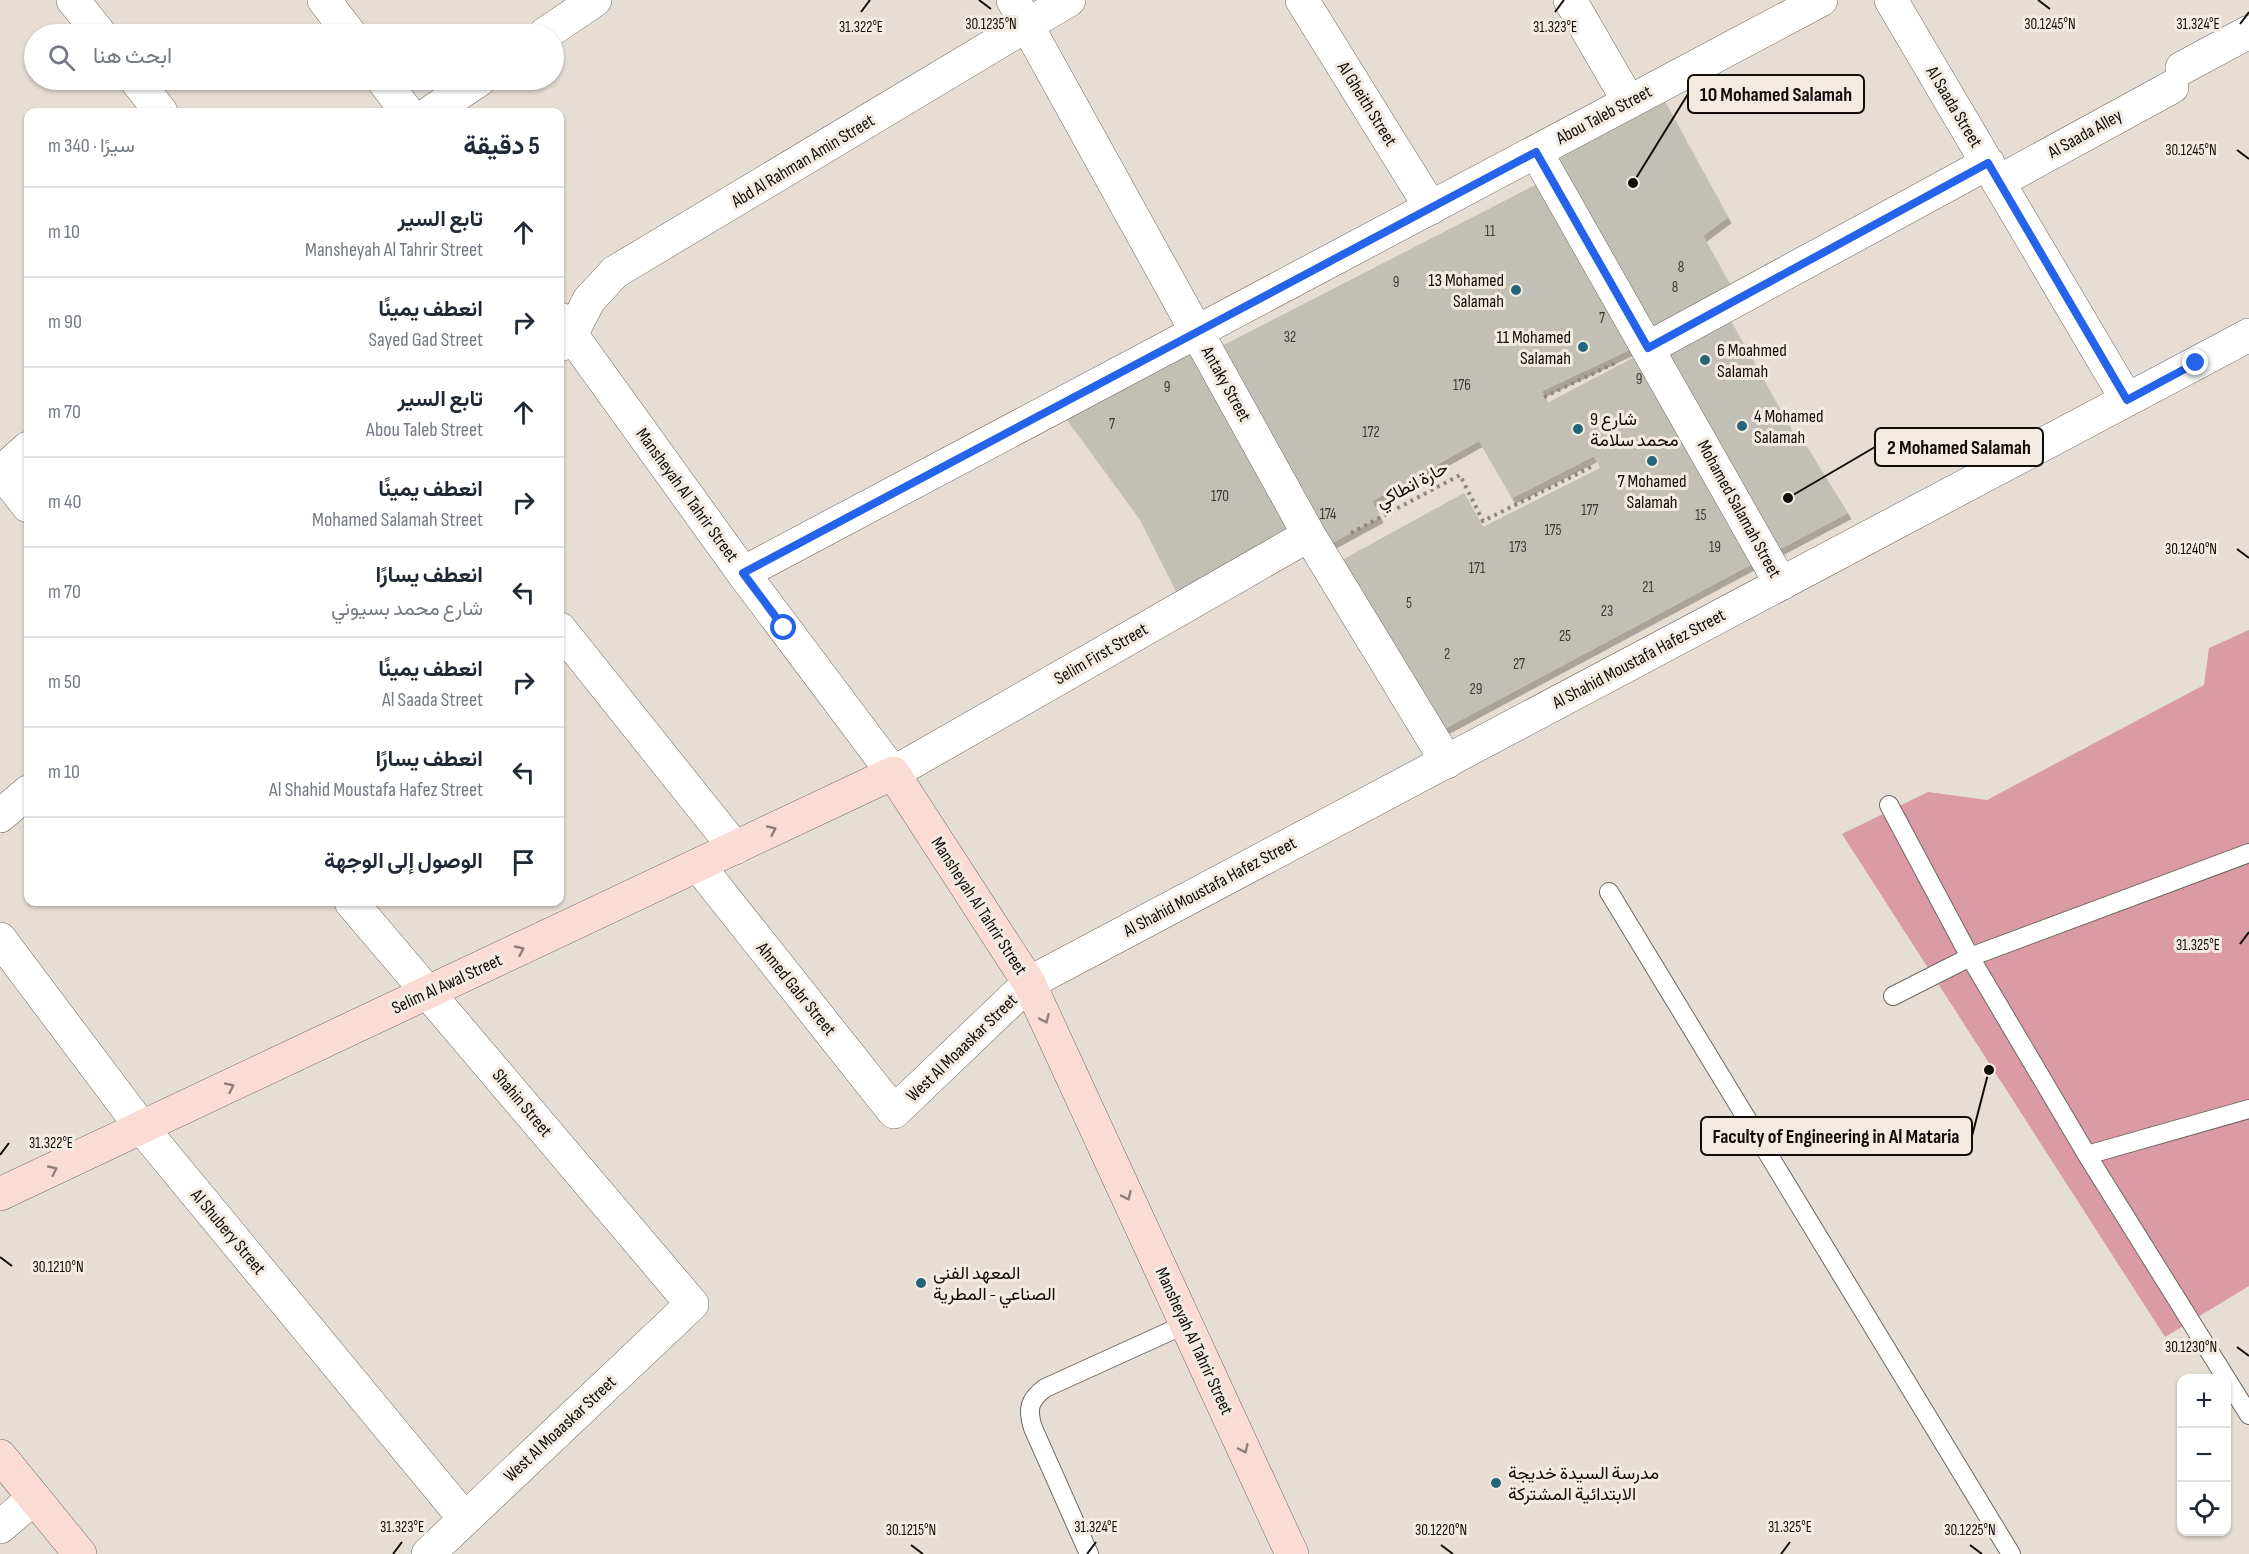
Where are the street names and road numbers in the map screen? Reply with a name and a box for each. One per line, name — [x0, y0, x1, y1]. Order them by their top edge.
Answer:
street label: Al Gheith Street — [1332, 57, 1401, 150]
street label: Al Saada Street — [1921, 62, 1987, 152]
street label: Abou Taleb Street — [1552, 81, 1656, 149]
street label: Al Saada Alley — [2043, 105, 2126, 163]
street label: Abd Al Rahman Amin Street — [727, 110, 879, 213]
street label: Antaky Street — [1196, 342, 1256, 426]
street label: Mansheyah Al Tahrir Street — [631, 424, 743, 566]
street label: Mohamed Salamah Street — [1693, 437, 1786, 582]
street label: حارة انطاكي — [1372, 457, 1454, 516]
street label: Al Shahid Moustafa Hafez Street — [1548, 604, 1729, 714]
street label: Selim First Street — [1050, 619, 1152, 689]
street label: Al Shahid Moustafa Hafez Street — [1119, 832, 1300, 942]
street label: Mansheyah Al Tahrir Street — [927, 833, 1032, 979]
street label: Ahmed Gabr Street — [751, 937, 840, 1040]
street label: Selim Al Awal Street — [389, 949, 506, 1019]
street label: West Al Moaaskar Street — [902, 989, 1022, 1106]
street label: Shahin Street — [488, 1065, 557, 1142]
street label: Al Shubery Street — [186, 1184, 270, 1279]
street label: Mansheyah Al Tahrir Street — [1151, 1264, 1238, 1418]
street label: West Al Moaaskar Street — [499, 1371, 621, 1486]

